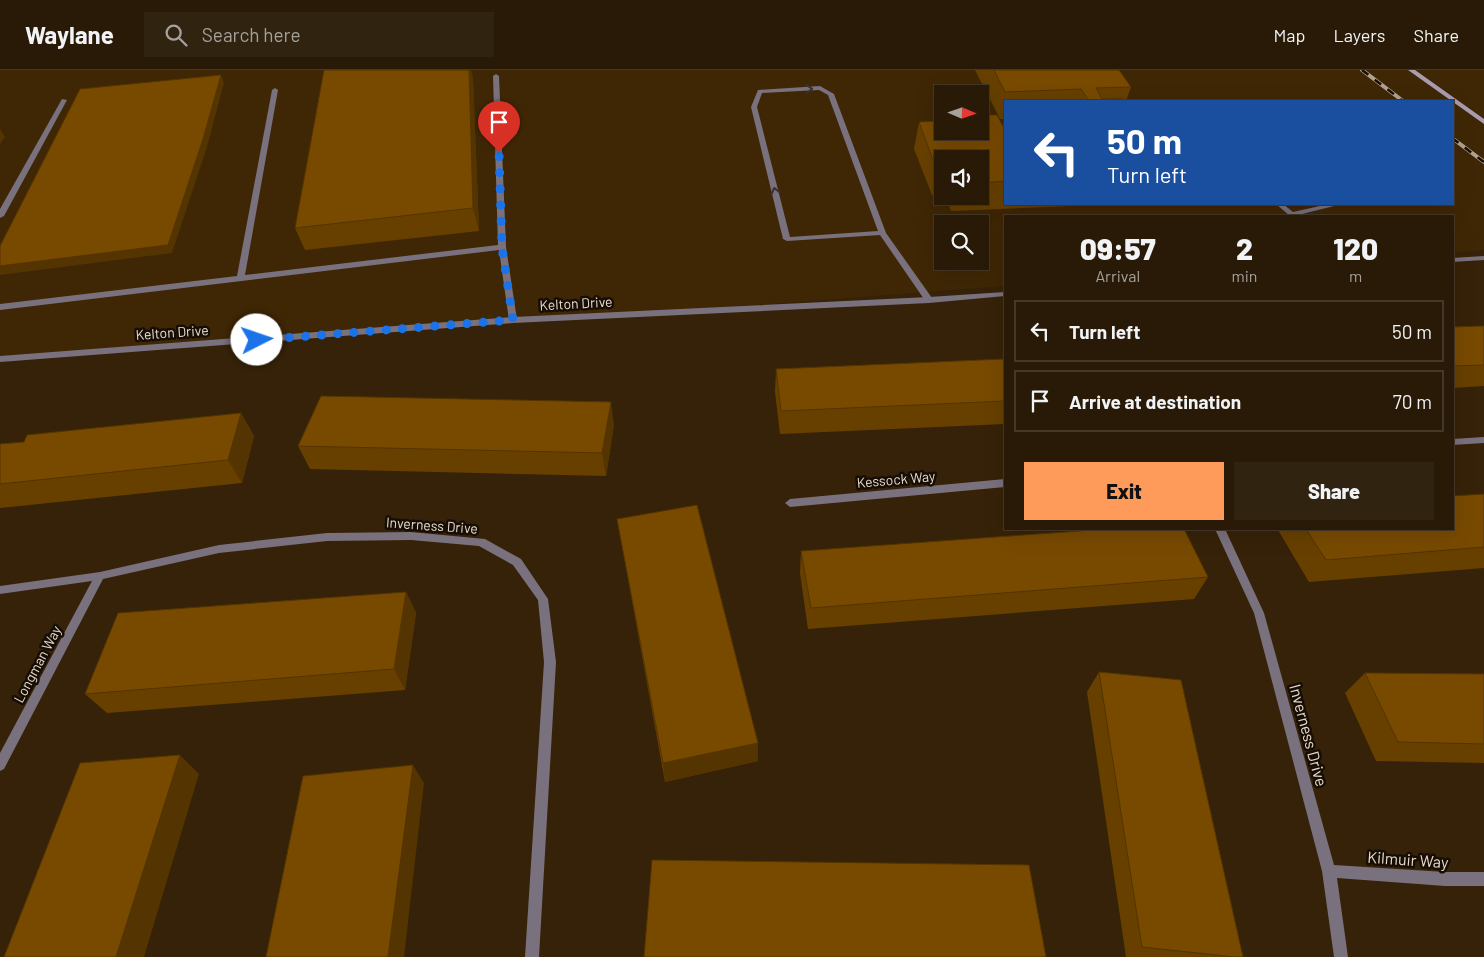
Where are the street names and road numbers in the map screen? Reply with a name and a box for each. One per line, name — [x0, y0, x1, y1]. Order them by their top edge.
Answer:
street label: Kelton Drive — [539, 293, 613, 313]
street label: Kelton Drive — [135, 321, 209, 343]
street label: Kessock Way — [856, 467, 937, 491]
street label: Inverness Drive — [385, 513, 479, 537]
street label: Longman Way — [10, 622, 65, 705]
street label: Inverness Drive — [1286, 682, 1332, 788]
street label: Kilmuir Way — [1367, 847, 1450, 871]

